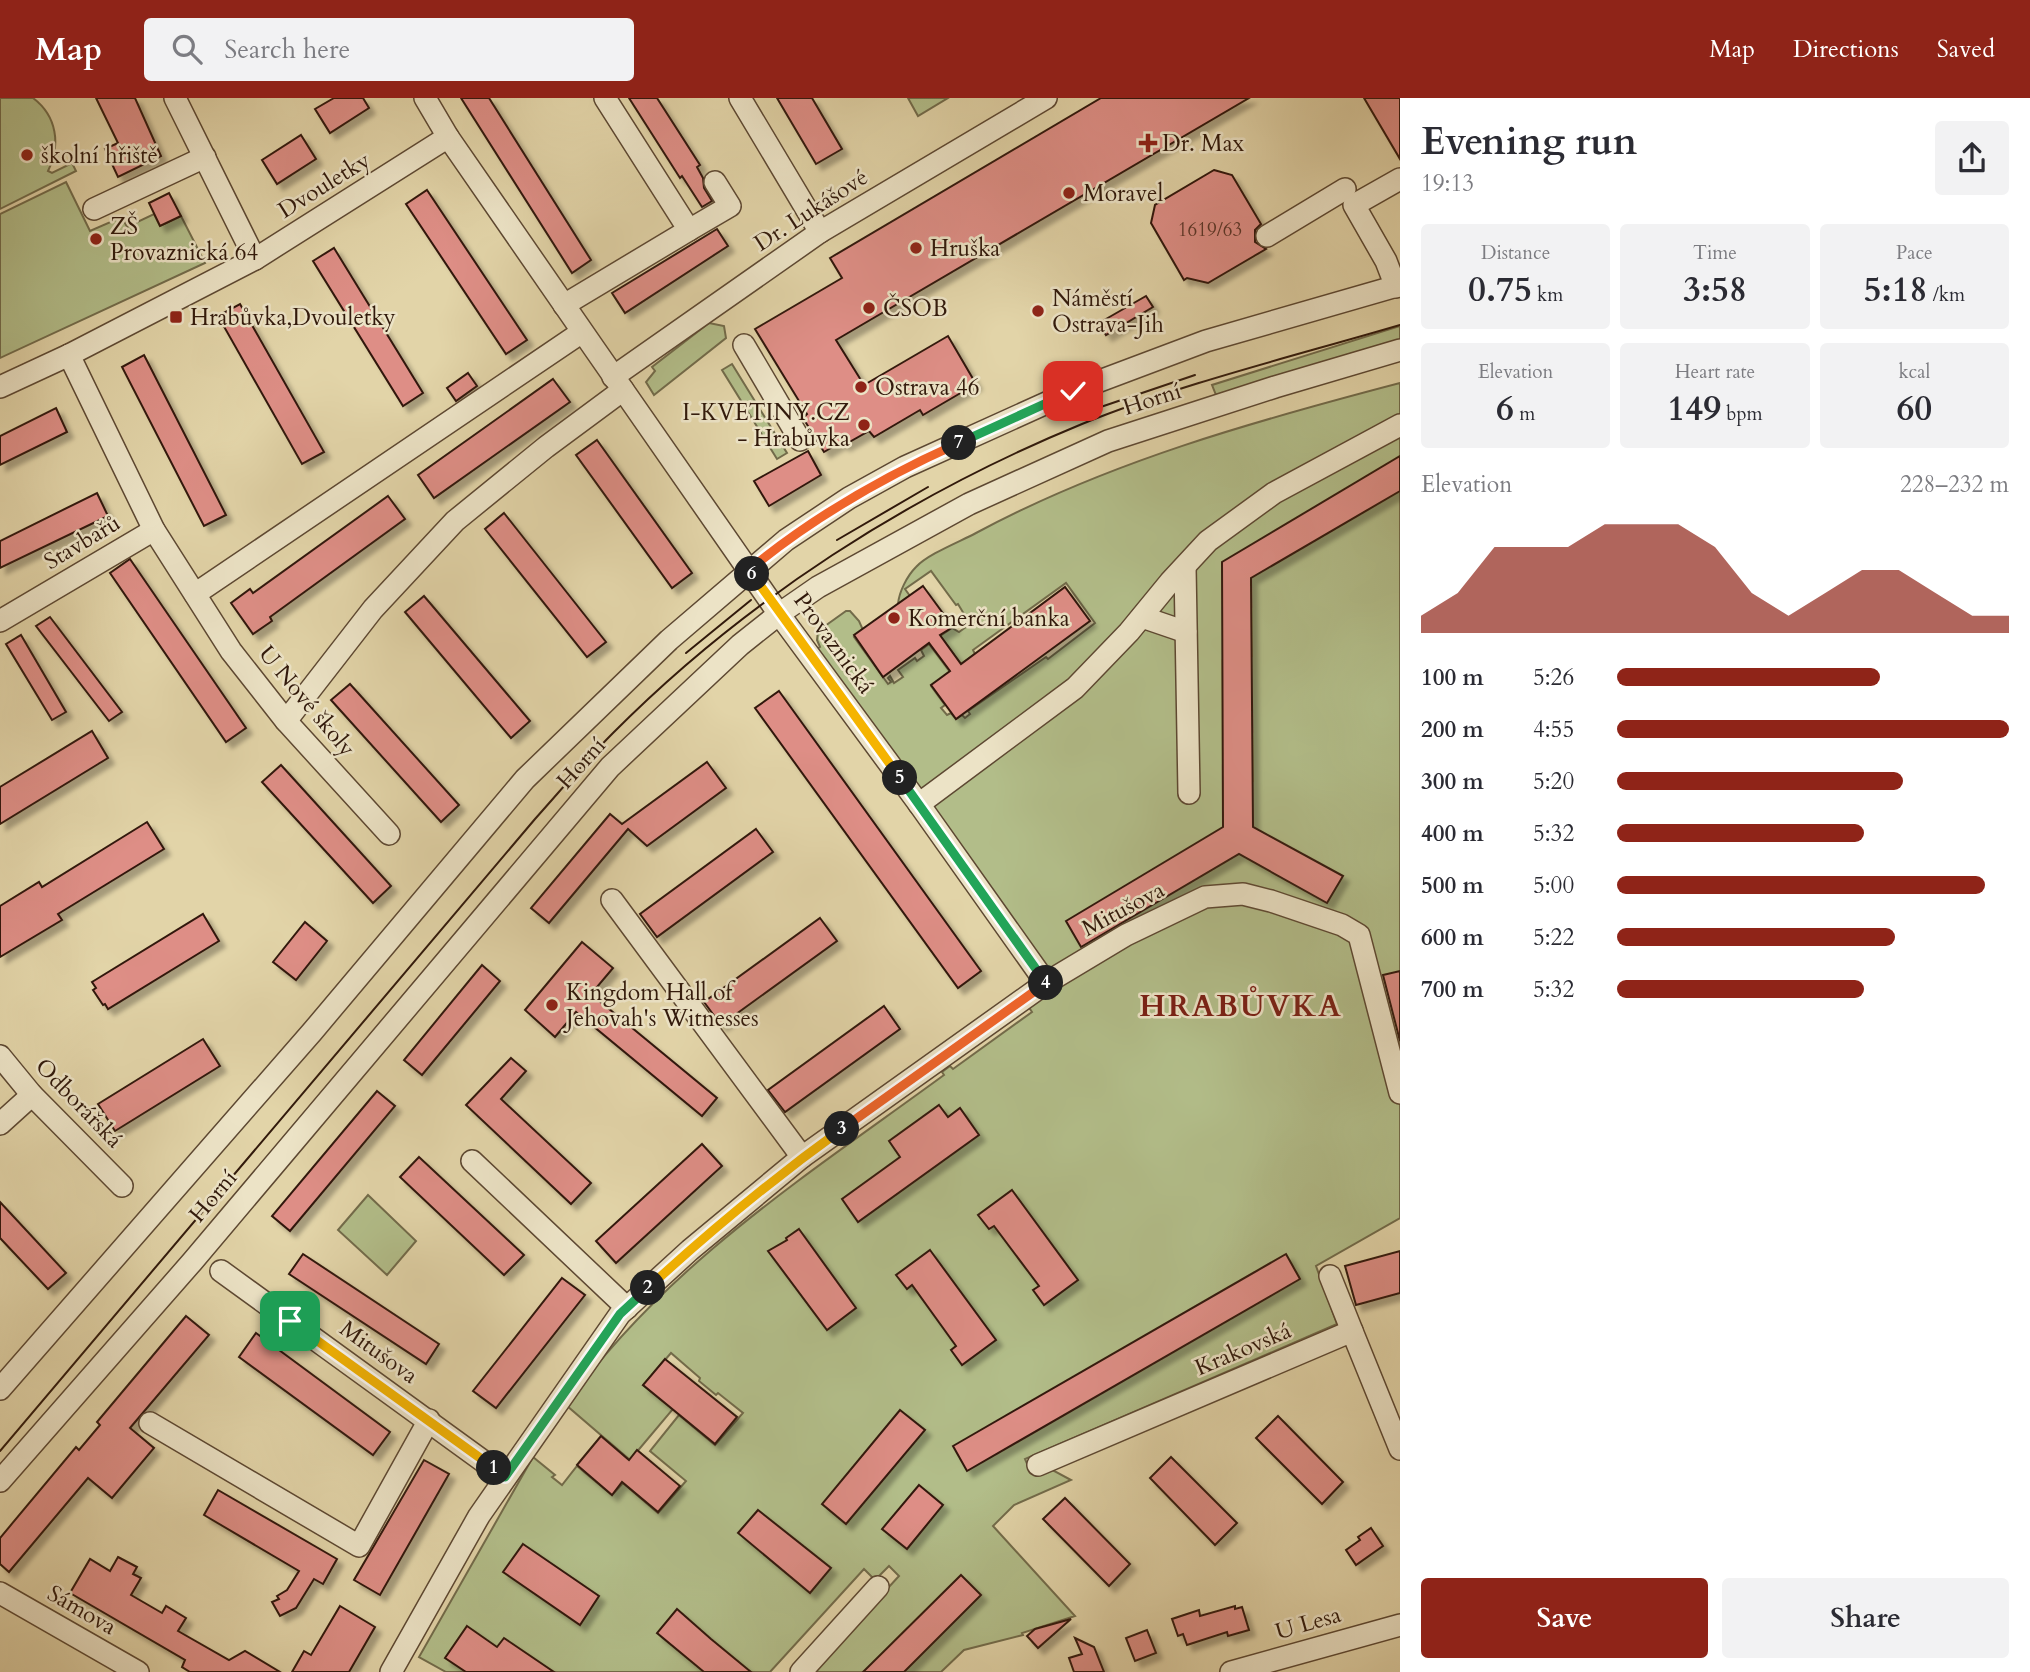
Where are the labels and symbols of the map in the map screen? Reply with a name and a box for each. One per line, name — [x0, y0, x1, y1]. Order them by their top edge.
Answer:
place label: Dr. Max — [1162, 128, 1245, 159]
marker: Dr. Max — [1140, 135, 1156, 151]
place label: školní hřiště — [41, 140, 158, 171]
street label: Dvouletky — [272, 144, 376, 226]
marker: školní hřiště — [19, 147, 35, 163]
street label: Dr. Lukášové — [748, 162, 874, 258]
place label: Moravel — [1083, 178, 1164, 209]
marker: Moravel — [1061, 185, 1077, 201]
place label: ZŠ Provaznická 64 — [110, 210, 259, 268]
house number: 1619/63 — [1178, 217, 1242, 243]
marker: ZŠ Provaznická 64 — [88, 231, 104, 247]
place label: Hruška — [930, 233, 1000, 264]
marker: Hruška — [908, 240, 924, 256]
place label: Náměstí Ostrava-Jih — [1052, 283, 1164, 340]
place label: ČSOB — [883, 292, 948, 324]
marker: ČSOB — [861, 300, 877, 316]
place label: Hrabůvka,Dvouletky — [190, 302, 396, 333]
marker: Náměstí Ostrava-Jih — [1030, 303, 1046, 319]
marker: Hrabůvka,Dvouletky — [168, 309, 184, 325]
pin — [1043, 361, 1103, 421]
place label: Ostrava 46 — [875, 372, 979, 403]
street label: Horní — [1119, 375, 1185, 423]
marker: Ostrava 46 — [853, 379, 869, 395]
place label: I-KVETINY.CZ - Hrabůvka — [682, 397, 850, 454]
marker: I-KVETINY.CZ - Hrabůvka — [856, 417, 872, 433]
pin: 7 — [942, 426, 976, 460]
street label: Stavbařů — [38, 507, 126, 577]
pin: 6 — [734, 556, 770, 592]
street label: Provaznická — [787, 586, 881, 700]
place label: Komerční banka — [908, 603, 1070, 634]
marker: Komerční banka — [886, 610, 902, 626]
street label: U Nové školy — [252, 639, 362, 763]
street label: Horní — [550, 730, 612, 796]
pin: 5 — [883, 760, 918, 796]
street label: Mitušova — [1076, 874, 1170, 944]
pin: 4 — [1028, 966, 1064, 1001]
place label: Kingdom Hall of Jehovah's Witnesses — [563, 977, 759, 1034]
district label: HRABŮVKA — [1139, 985, 1343, 1027]
marker: Kingdom Hall of Jehovah's Witnesses — [544, 997, 560, 1013]
street label: Odborářská — [28, 1051, 130, 1155]
pin: 3 — [824, 1112, 860, 1146]
street label: Horní — [182, 1163, 244, 1229]
pin: 2 — [630, 1270, 666, 1306]
pin — [260, 1291, 320, 1351]
street label: Mitušova — [334, 1313, 424, 1391]
street label: Krakovská — [1190, 1315, 1296, 1383]
pin: 1 — [476, 1450, 512, 1486]
street label: Sámova — [42, 1578, 122, 1642]
street label: U Lesa — [1272, 1599, 1345, 1647]

